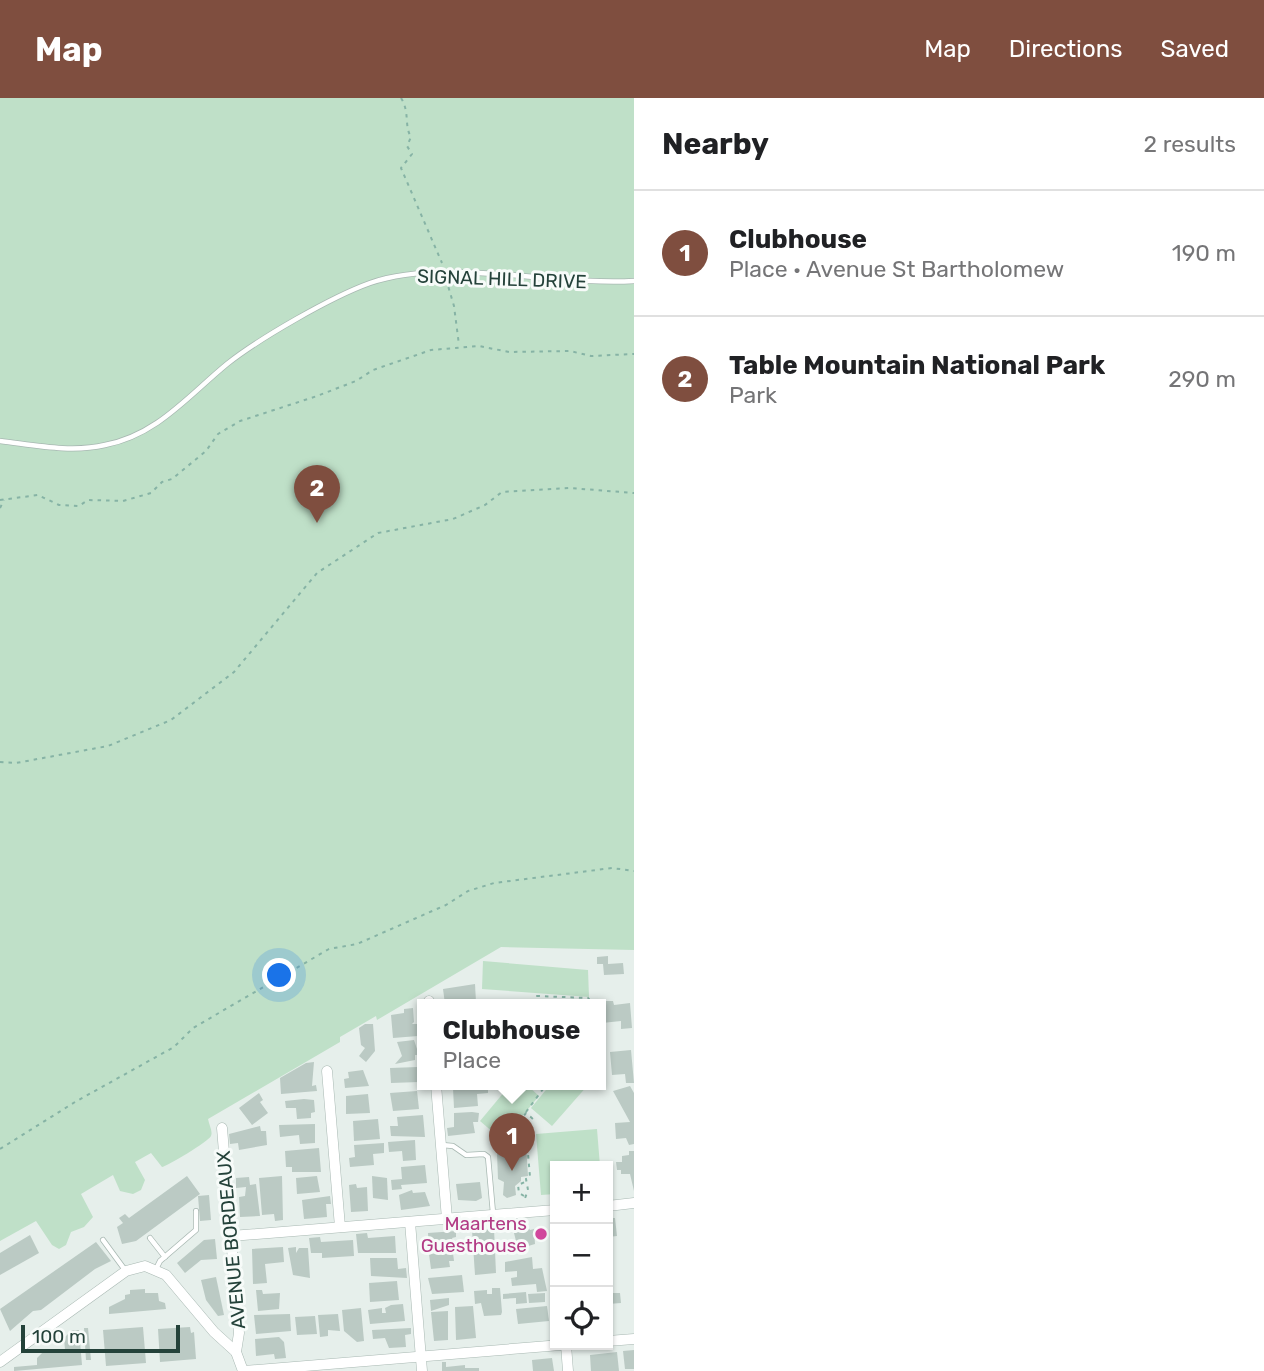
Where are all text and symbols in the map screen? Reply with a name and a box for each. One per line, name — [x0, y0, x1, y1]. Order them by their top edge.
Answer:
text: Map — [35, 30, 103, 69]
text: Map — [924, 35, 971, 63]
text: Directions — [1009, 35, 1122, 63]
text: Saved — [1160, 35, 1229, 63]
text: Nearby — [662, 126, 769, 162]
text: 2 results — [1144, 130, 1236, 158]
text: Clubhouse — [729, 224, 867, 255]
text: 1 — [679, 239, 691, 267]
text: 190 m — [1172, 239, 1236, 267]
text: Place · Avenue St Bartholomew — [729, 255, 1064, 283]
street label: SIGNAL HILL DRIVE — [417, 265, 587, 293]
text: Table Mountain National Park — [729, 350, 1105, 381]
text: 2 — [678, 365, 692, 393]
text: 290 m — [1168, 365, 1236, 393]
text: Park — [729, 381, 777, 409]
pin: 2 — [294, 465, 340, 523]
your location — [262, 958, 296, 992]
popup — [417, 999, 606, 1090]
text: Clubhouse — [442, 1015, 581, 1046]
text: Place — [442, 1046, 501, 1074]
pin: 1 — [489, 1113, 535, 1171]
street label: AVENUE BORDEAUX — [212, 1150, 250, 1330]
map controls — [550, 1161, 613, 1350]
button: + — [550, 1161, 613, 1224]
place label: Maartens Guesthouse — [421, 1212, 527, 1257]
button: − — [550, 1224, 613, 1287]
marker: Maartens Guesthouse — [533, 1226, 549, 1242]
button: locate — [550, 1287, 613, 1350]
scale bar — [21, 1322, 180, 1354]
text: 100 m — [32, 1325, 86, 1348]

